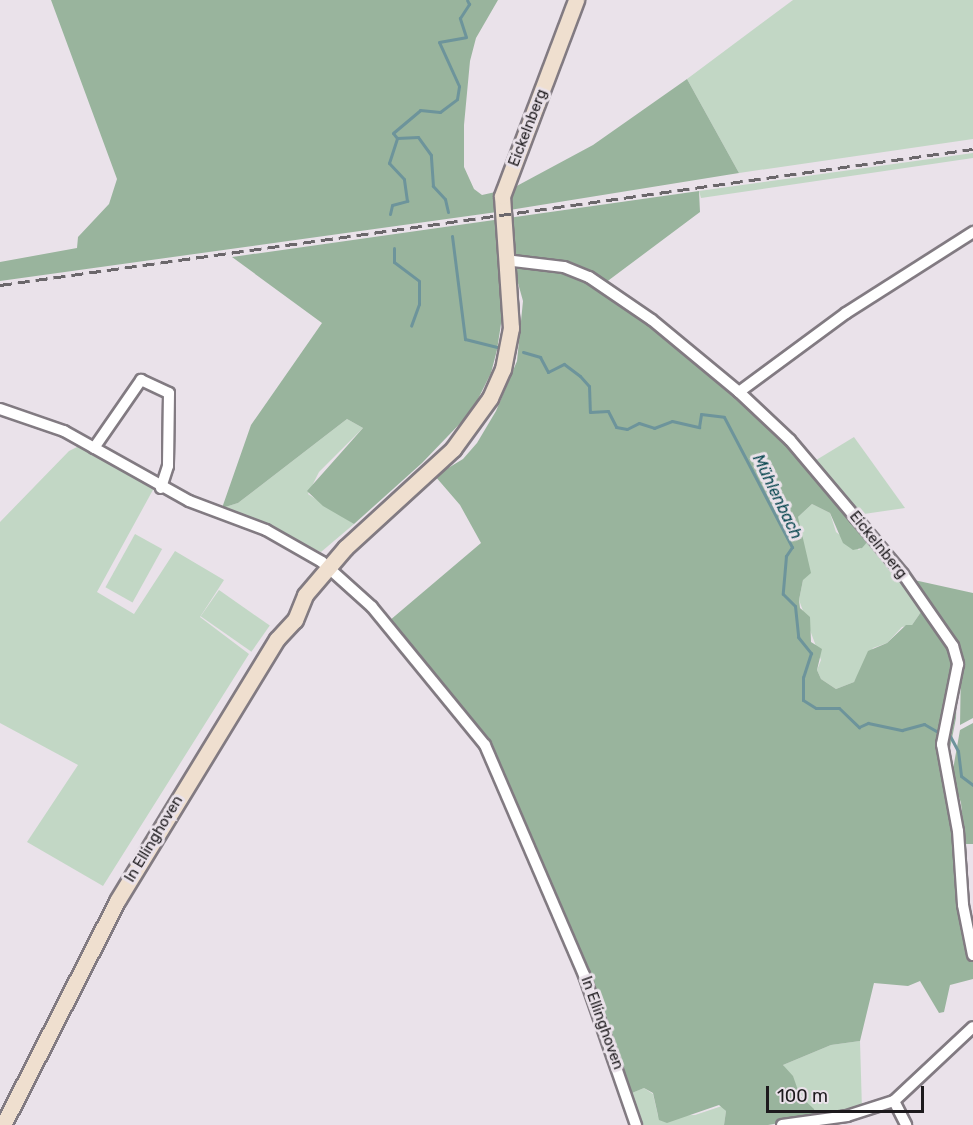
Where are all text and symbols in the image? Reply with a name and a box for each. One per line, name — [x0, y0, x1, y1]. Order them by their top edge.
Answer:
street label: Eickelnberg — [505, 87, 551, 169]
water label: Mühlenbach — [748, 451, 806, 543]
street label: Eickelnberg — [845, 508, 911, 582]
street label: In Ellinghoven — [121, 792, 187, 886]
street label: In Ellinghoven — [577, 974, 627, 1072]
scale bar — [769, 1074, 926, 1112]
text: 100 m — [777, 1085, 828, 1107]

